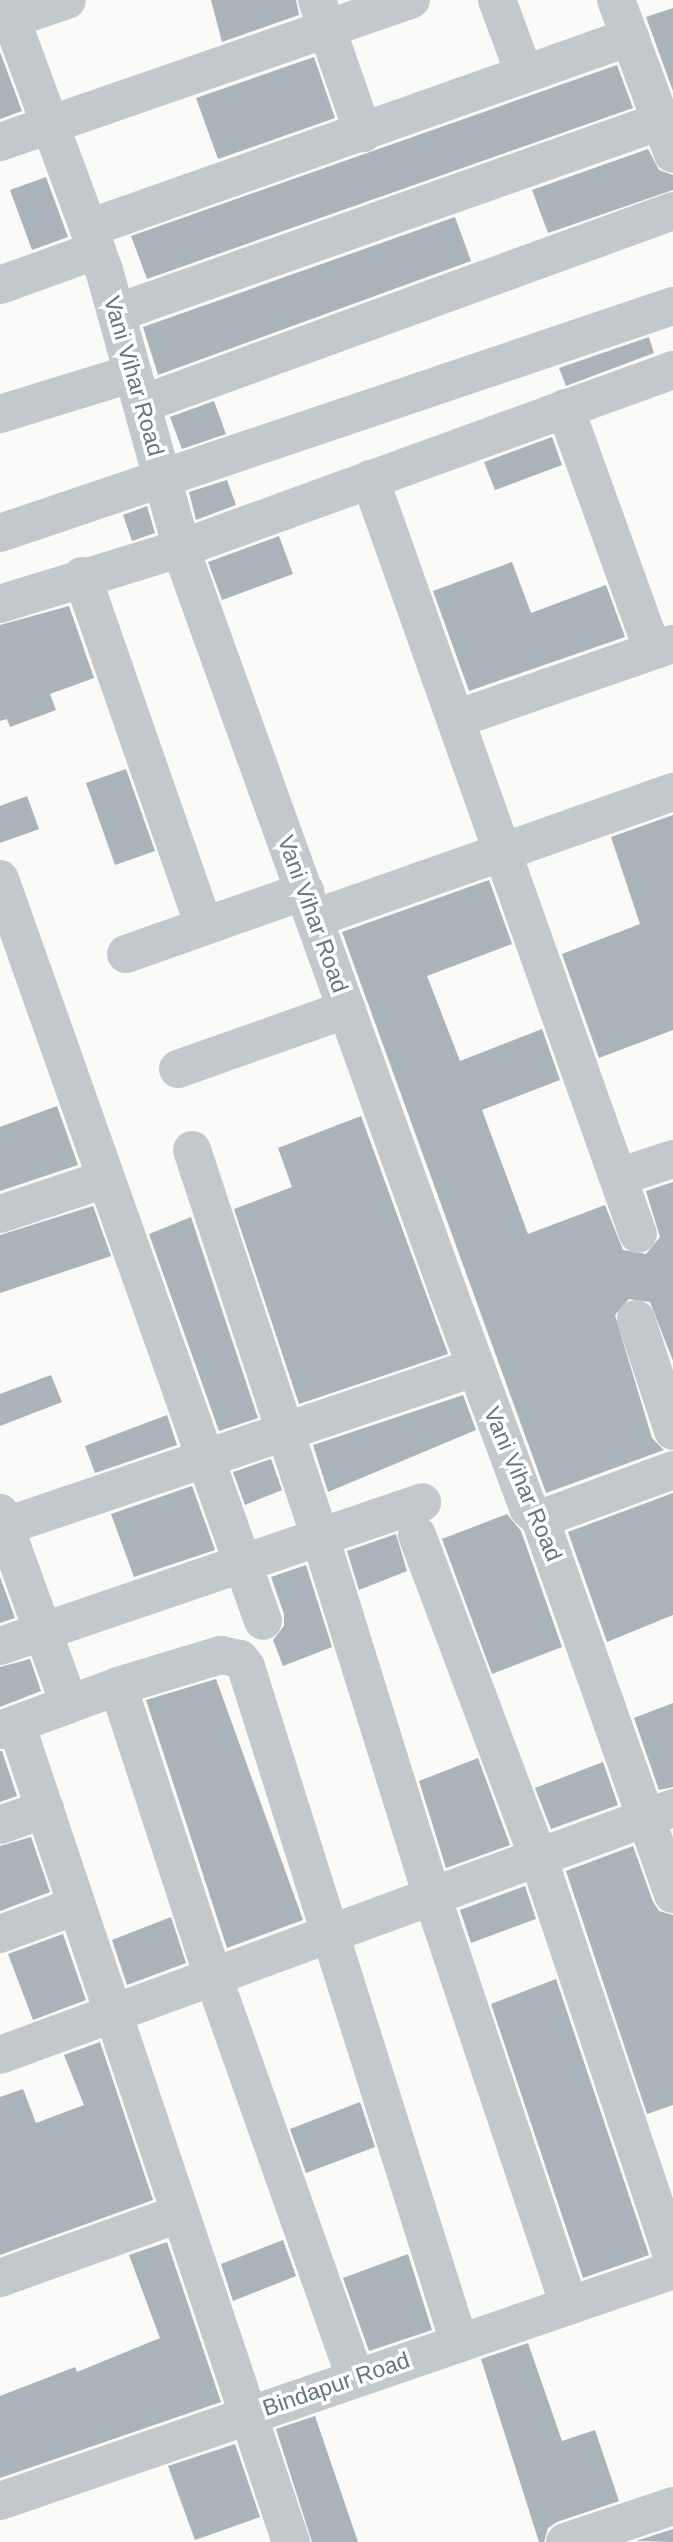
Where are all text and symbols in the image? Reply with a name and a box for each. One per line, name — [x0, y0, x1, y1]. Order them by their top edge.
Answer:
street label: Vani Vihar Road — [98, 293, 170, 459]
street label: Vani Vihar Road — [272, 832, 354, 996]
street label: Vani Vihar Road — [478, 1402, 568, 1566]
street label: Bindapur Road — [259, 2346, 413, 2422]

